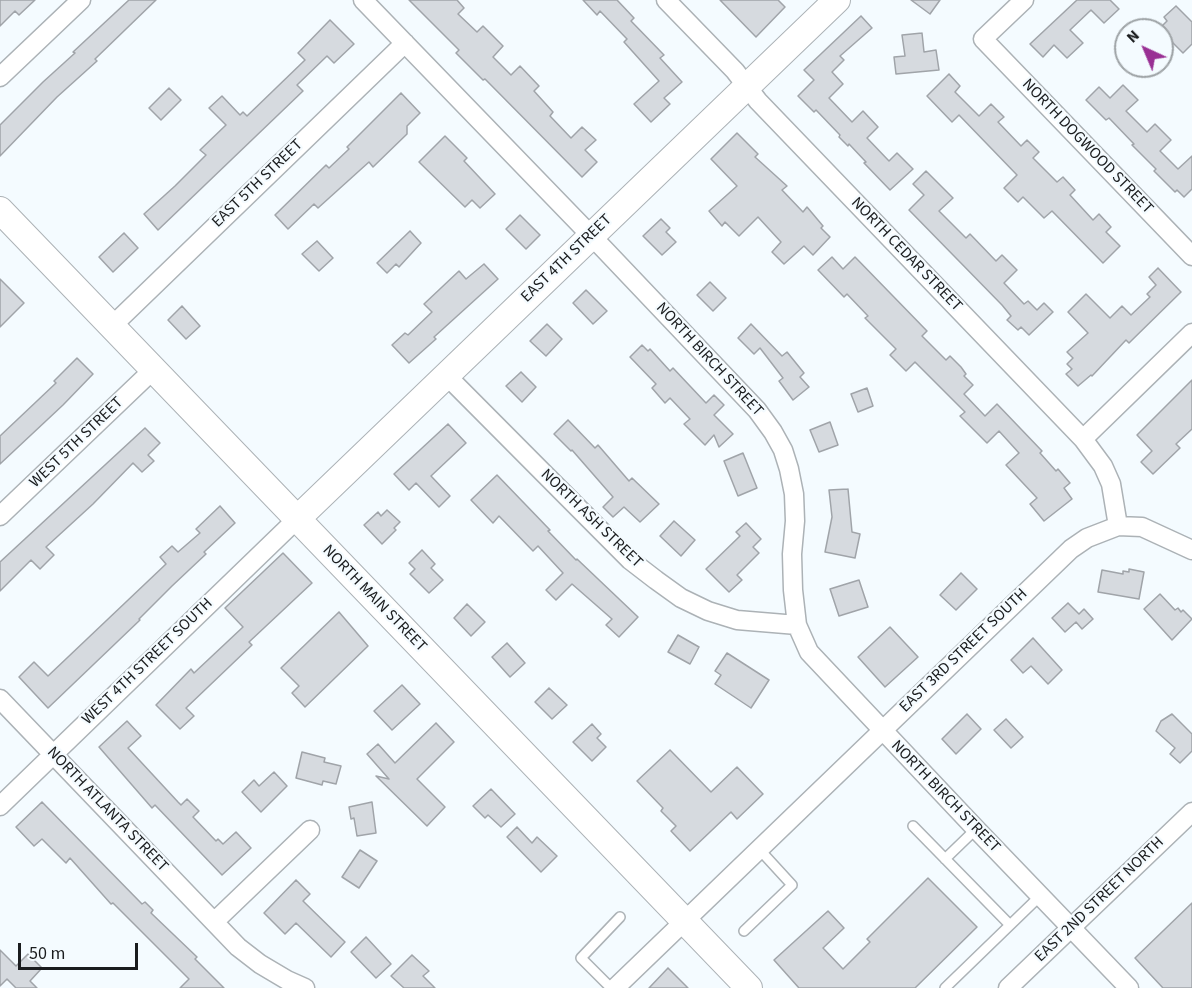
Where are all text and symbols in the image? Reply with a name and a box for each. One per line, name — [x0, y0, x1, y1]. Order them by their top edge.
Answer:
north arrow — [1114, 18, 1174, 78]
text: N — [1121, 25, 1144, 48]
street label: NORTH DOGWOOD STREET — [1017, 75, 1157, 219]
street label: EAST 5TH STREET — [209, 136, 307, 232]
street label: NORTH CEDAR STREET — [846, 194, 966, 316]
street label: EAST 4TH STREET — [518, 211, 616, 307]
street label: NORTH BIRCH STREET — [651, 299, 767, 421]
street label: WEST 5TH STREET — [26, 394, 128, 492]
street label: NORTH ASH STREET — [536, 465, 646, 573]
street label: NORTH MAIN STREET — [318, 541, 430, 657]
street label: EAST 3RD STREET SOUTH — [896, 585, 1032, 717]
street label: WEST 4TH STREET SOUTH — [79, 595, 217, 729]
street label: NORTH BIRCH STREET — [886, 737, 1004, 857]
street label: NORTH ATLANTA STREET — [42, 743, 172, 877]
street label: EAST 2ND STREET NORTH — [1032, 833, 1168, 967]
scale bar — [21, 931, 141, 969]
text: 50 m — [29, 941, 65, 966]

